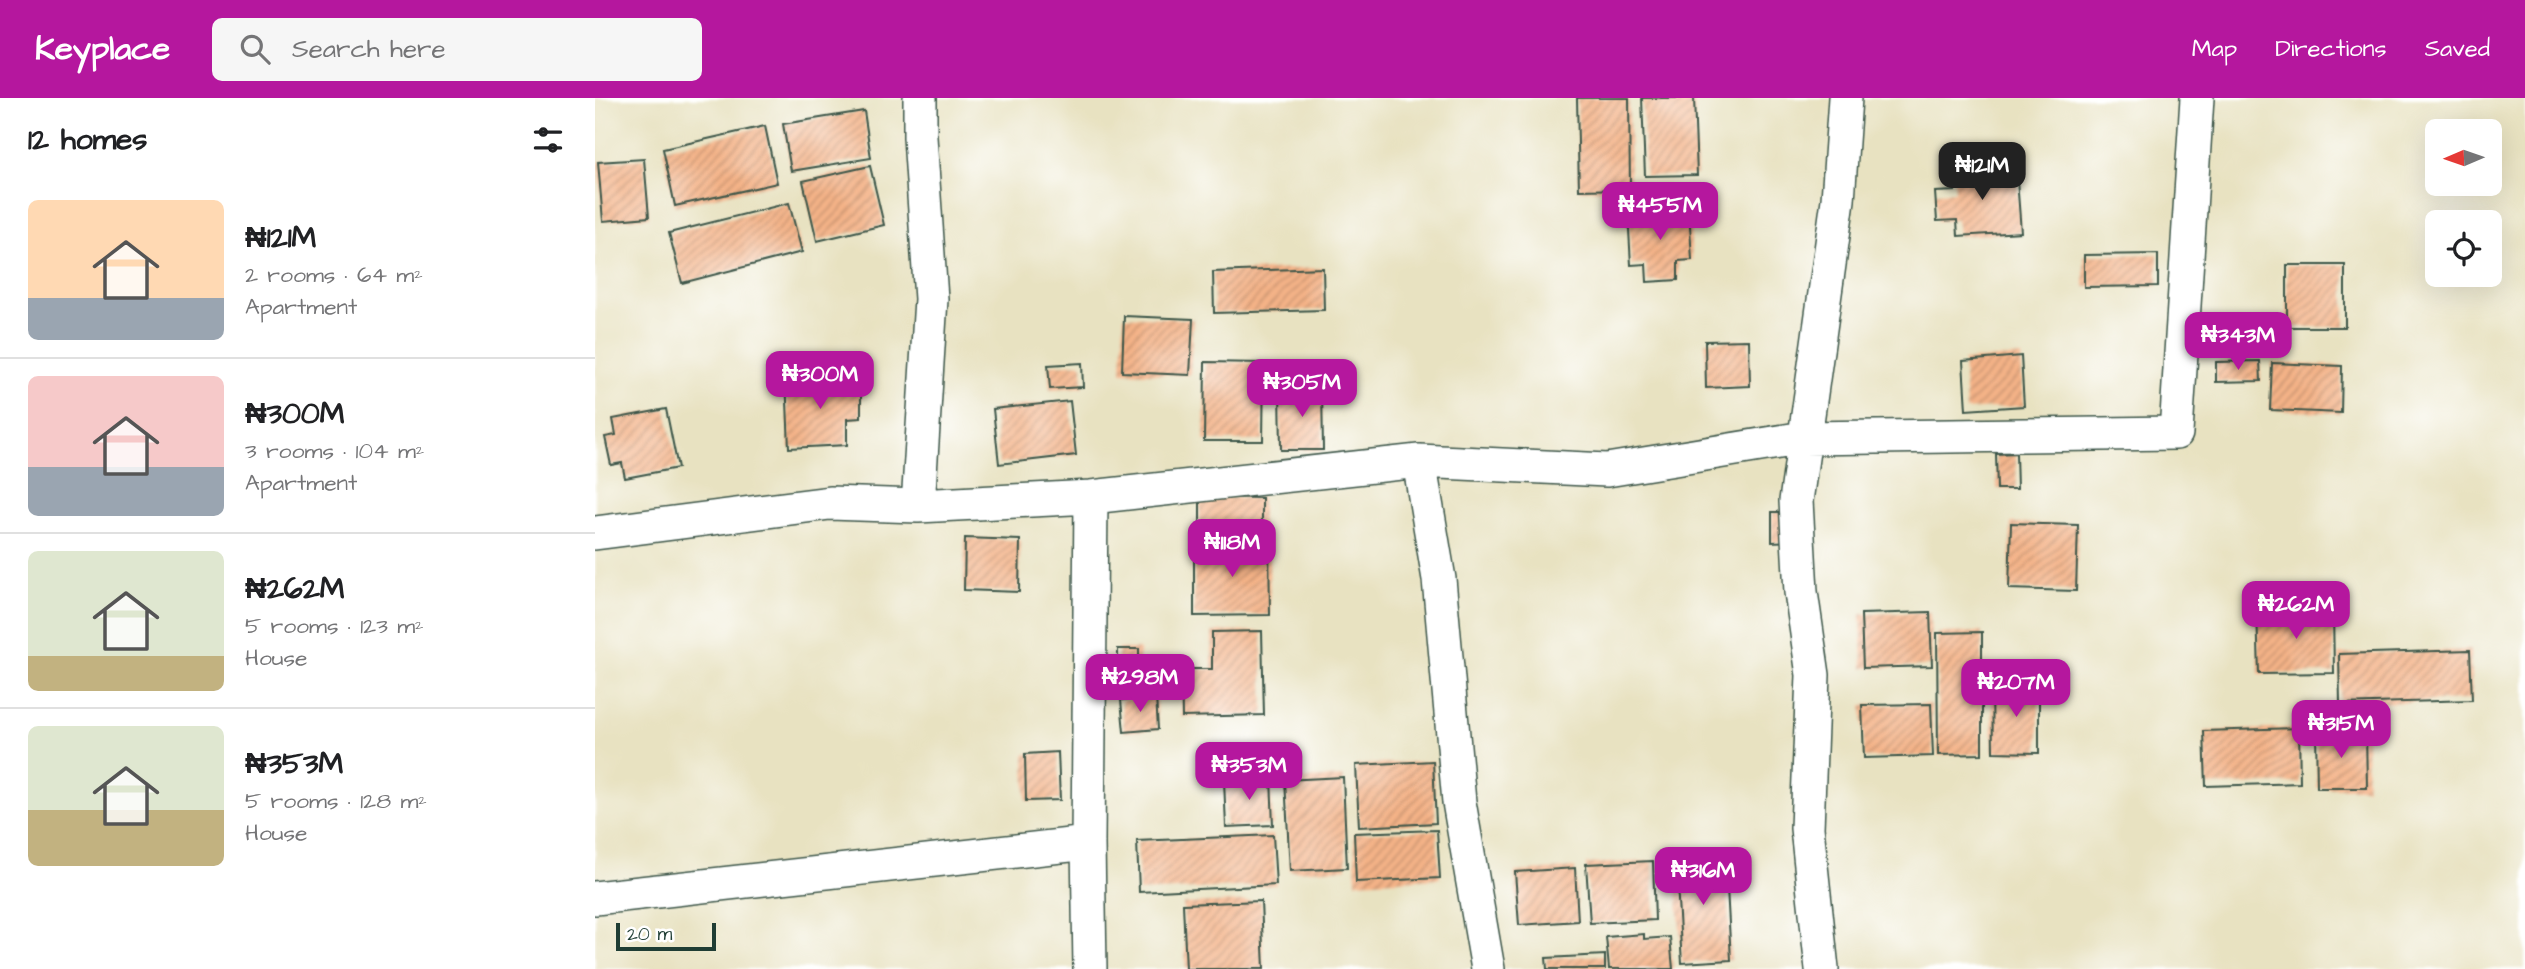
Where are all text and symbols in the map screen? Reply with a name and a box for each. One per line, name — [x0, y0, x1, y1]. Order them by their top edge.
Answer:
search box — [212, 18, 702, 81]
text: Keyplace — [35, 26, 170, 72]
icon: search — [236, 30, 274, 68]
text: Search here — [292, 31, 445, 67]
text: Map — [2192, 32, 2237, 66]
text: Directions — [2275, 32, 2387, 66]
text: Saved — [2425, 32, 2490, 66]
text: 12 homes — [28, 119, 147, 161]
north arrow — [2425, 119, 2503, 196]
map controls — [2425, 119, 2502, 287]
icon: filters — [529, 121, 567, 159]
pin: ₦121M — [1933, 142, 2031, 202]
text: ₦121M — [1955, 149, 2009, 181]
pin: ₦455M — [1611, 183, 1709, 242]
text: ₦455M — [1618, 189, 1702, 221]
button: locate — [2425, 210, 2502, 287]
text: ₦121M — [245, 217, 316, 259]
icon: home — [84, 228, 168, 312]
text: 2 rooms · 64 m² — [245, 259, 423, 291]
text: Apartment — [245, 291, 357, 323]
pin: ₦343M — [2189, 313, 2287, 372]
text: ₦343M — [2201, 319, 2275, 351]
pin: ₦300M — [771, 352, 869, 411]
text: ₦300M — [782, 358, 858, 390]
pin: ₦305M — [1253, 360, 1351, 419]
text: ₦305M — [1263, 366, 1341, 398]
text: ₦300M — [245, 393, 345, 435]
icon: home — [84, 404, 168, 488]
text: 3 rooms · 104 m² — [245, 435, 424, 467]
text: Apartment — [245, 467, 357, 499]
pin: ₦118M — [1183, 519, 1281, 579]
text: ₦118M — [1204, 526, 1260, 558]
text: ₦262M — [245, 568, 345, 610]
icon: home — [84, 579, 168, 663]
pin: ₦262M — [2247, 582, 2345, 641]
text: ₦262M — [2258, 588, 2334, 620]
text: 5 rooms · 123 m² — [245, 610, 424, 642]
text: House — [245, 642, 308, 674]
pin: ₦298M — [1091, 654, 1189, 714]
pin: ₦207M — [1967, 660, 2065, 719]
text: ₦298M — [1102, 661, 1178, 693]
text: ₦207M — [1977, 666, 2055, 698]
pin: ₦315M — [2292, 700, 2390, 760]
text: ₦315M — [2308, 707, 2374, 739]
pin: ₦353M — [1200, 742, 1298, 802]
text: ₦353M — [245, 743, 343, 785]
text: ₦353M — [1211, 749, 1287, 781]
icon: home — [84, 754, 168, 838]
text: 5 rooms · 128 m² — [245, 785, 427, 817]
text: House — [245, 817, 308, 849]
pin: ₦316M — [1654, 848, 1752, 907]
text: ₦316M — [1671, 854, 1735, 886]
scale bar — [616, 920, 716, 952]
text: 20 m — [627, 921, 672, 948]

